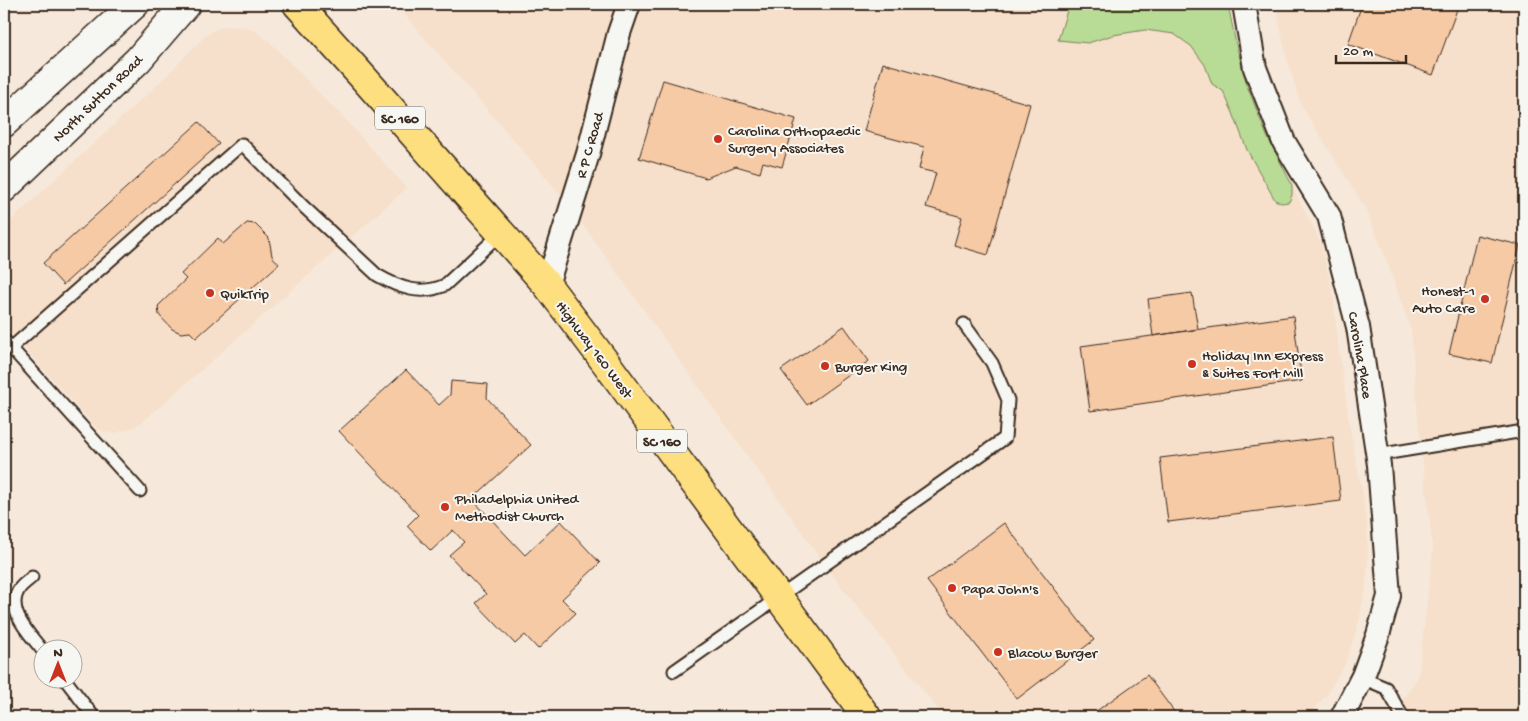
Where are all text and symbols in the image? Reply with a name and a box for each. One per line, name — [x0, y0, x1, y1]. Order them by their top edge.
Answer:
scale bar — [1336, 32, 1406, 64]
text: 20 m — [1343, 43, 1373, 61]
street label: North Sutton Road — [50, 51, 148, 147]
road number: SC 160 — [375, 106, 425, 130]
street label: R P C Road — [573, 109, 609, 181]
place label: Carolina Orthopaedic Surgery Associates — [728, 123, 861, 158]
marker: Carolina Orthopaedic Surgery Associates — [712, 133, 724, 145]
place label: Honest-1 Auto Care — [1412, 283, 1475, 318]
place label: QuikTrip — [220, 286, 269, 304]
marker: QuikTrip — [204, 287, 216, 299]
marker: Honest-1 Auto Care — [1479, 293, 1491, 305]
street label: Highway 160 West — [551, 298, 637, 404]
street label: Carolina Place — [1343, 311, 1376, 400]
place label: Holiday Inn Express & Suites Fort Mill — [1202, 348, 1324, 383]
marker: Holiday Inn Express & Suites Fort Mill — [1186, 358, 1198, 370]
place label: Burger King — [834, 359, 907, 377]
marker: Burger King — [819, 360, 831, 372]
road number: SC 160 — [637, 430, 687, 452]
place label: Philadelphia United Methodist Church — [454, 491, 580, 526]
marker: Philadelphia United Methodist Church — [439, 501, 451, 513]
place label: Papa John's — [961, 581, 1039, 599]
marker: Papa John's — [946, 582, 958, 594]
north arrow — [32, 638, 82, 688]
text: N — [53, 645, 63, 662]
place label: Blacow Burger — [1007, 645, 1099, 663]
marker: Blacow Burger — [992, 646, 1004, 658]

